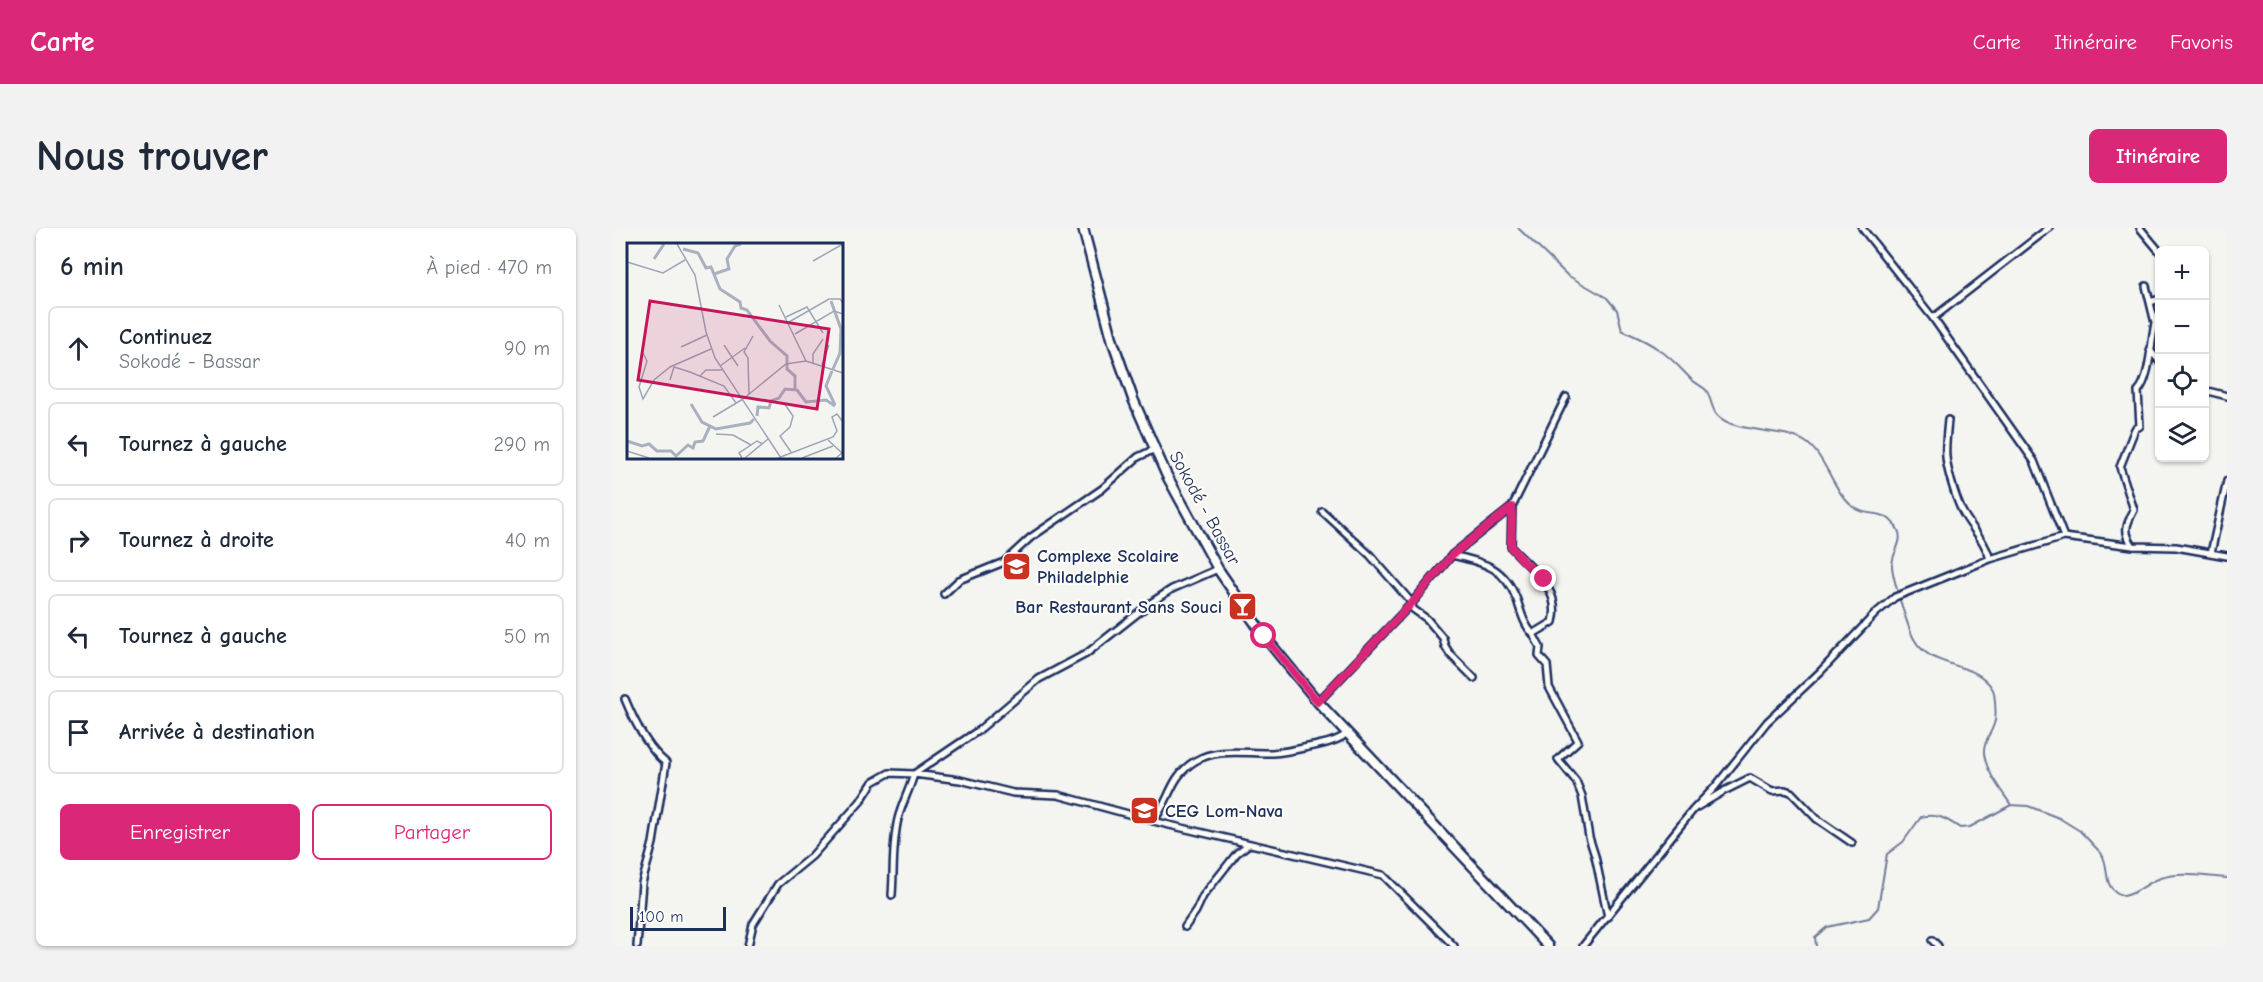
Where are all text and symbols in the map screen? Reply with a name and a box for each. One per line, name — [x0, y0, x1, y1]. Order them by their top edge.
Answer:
text: Carte — [30, 26, 95, 58]
text: Carte — [1973, 30, 2021, 54]
text: Itinéraire — [2054, 30, 2137, 54]
text: Favoris — [2170, 30, 2233, 54]
button: Itinéraire — [2089, 129, 2227, 183]
text: Nous trouver — [36, 132, 268, 181]
inset map — [627, 243, 843, 459]
map controls — [2155, 246, 2209, 462]
button: + — [2155, 246, 2209, 300]
text: 6 min — [60, 252, 124, 282]
text: À pied · 470 m — [427, 256, 552, 279]
button: − — [2155, 300, 2209, 354]
text: Continuez — [119, 324, 212, 350]
icon: ahead — [62, 332, 95, 365]
text: 90 m — [504, 337, 550, 360]
text: Sokodé - Bassar — [119, 350, 260, 373]
button: locate — [2155, 354, 2209, 408]
button: layers — [2155, 408, 2209, 462]
icon: left — [62, 428, 95, 461]
text: Tournez à gauche — [119, 431, 287, 457]
text: 290 m — [494, 433, 550, 456]
street label: Sokodé - Bassar — [1165, 448, 1245, 570]
icon: right — [62, 524, 95, 557]
text: Tournez à droite — [119, 527, 274, 553]
text: 40 m — [505, 529, 550, 552]
place label: Complexe Scolaire Philadelphie — [1037, 546, 1179, 588]
school or university icon: Complexe Scolaire Philadelphie — [1000, 550, 1032, 582]
route end — [1530, 565, 1556, 591]
bar icon: Bar Restaurant Sans Souci — [1227, 591, 1259, 623]
place label: Bar Restaurant Sans Souci — [1015, 597, 1222, 618]
icon: left — [62, 620, 95, 653]
route start — [1250, 622, 1276, 648]
text: Tournez à gauche — [119, 623, 287, 649]
text: 50 m — [504, 625, 550, 648]
icon: arrive — [62, 716, 95, 749]
text: Arrivée à destination — [119, 719, 315, 745]
school or university icon: CEG Lom-Nava — [1128, 795, 1160, 827]
place label: CEG Lom-Nava — [1165, 801, 1283, 822]
button: Enregistrer — [60, 804, 300, 860]
button: Partager — [312, 804, 552, 860]
scale bar — [630, 904, 726, 932]
text: 100 m — [639, 908, 683, 926]

